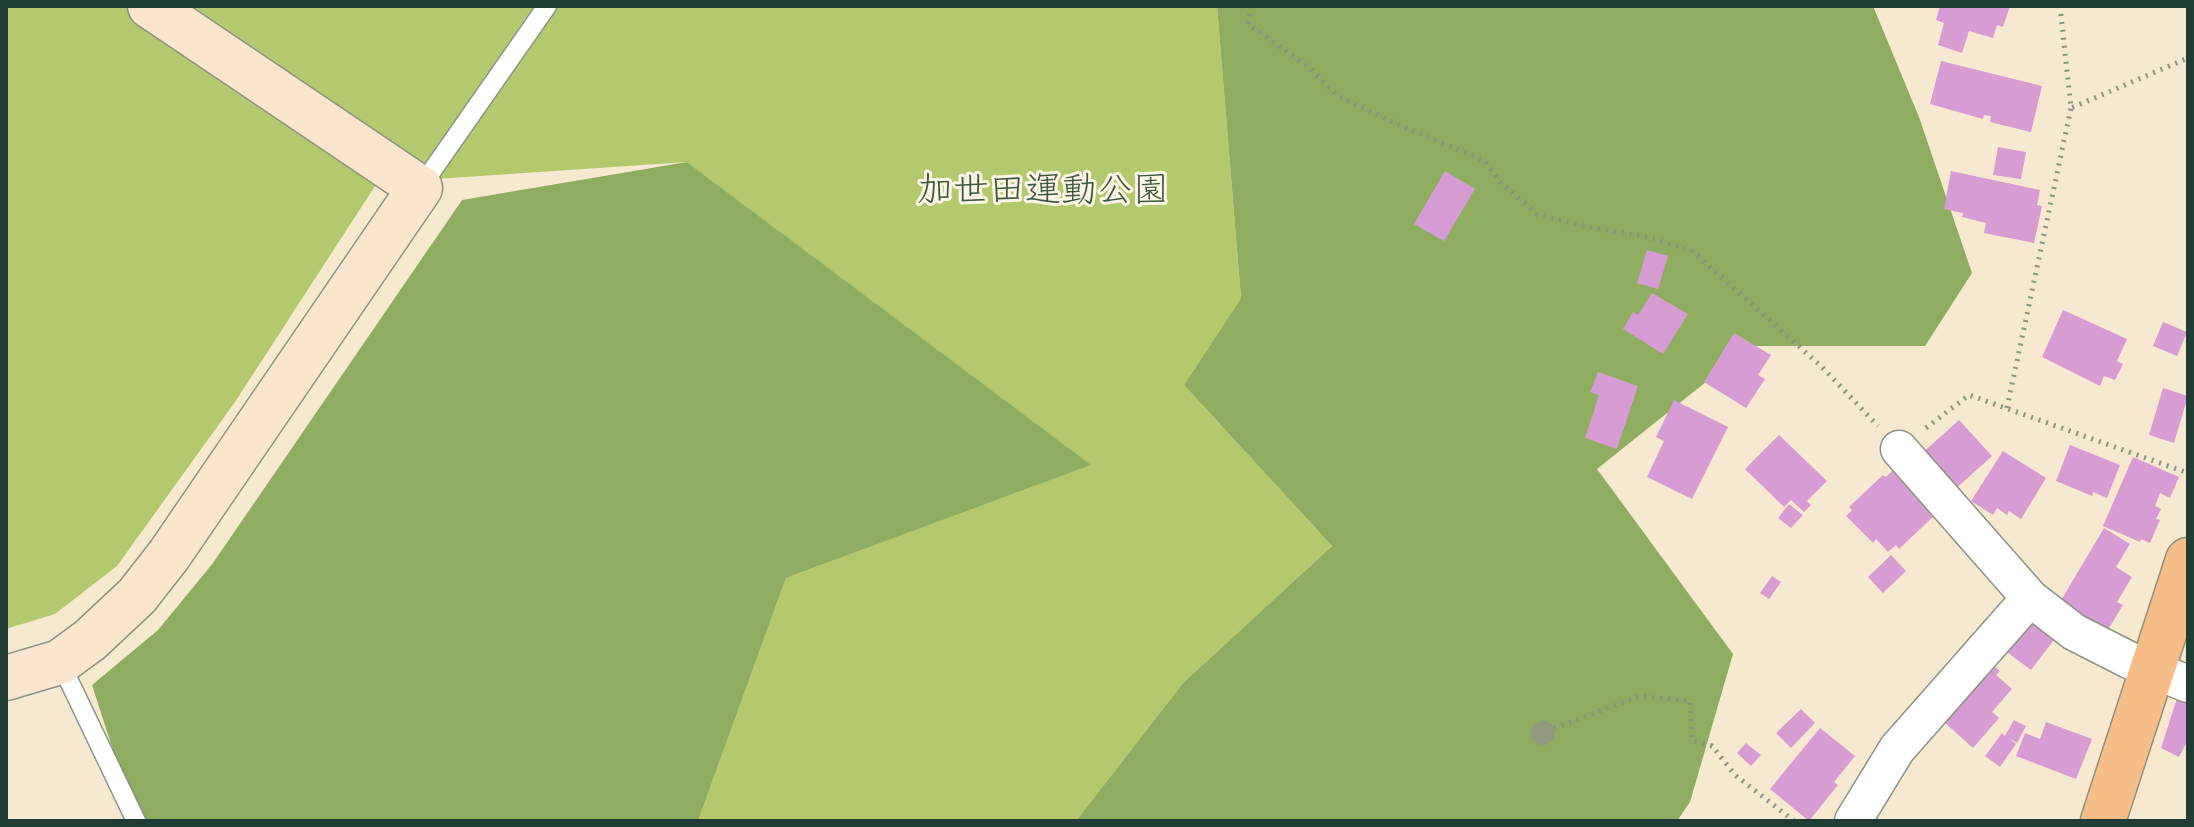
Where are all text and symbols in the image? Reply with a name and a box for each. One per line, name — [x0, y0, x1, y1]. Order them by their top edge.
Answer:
park label: 加世田運動公園 — [917, 173, 1169, 217]

